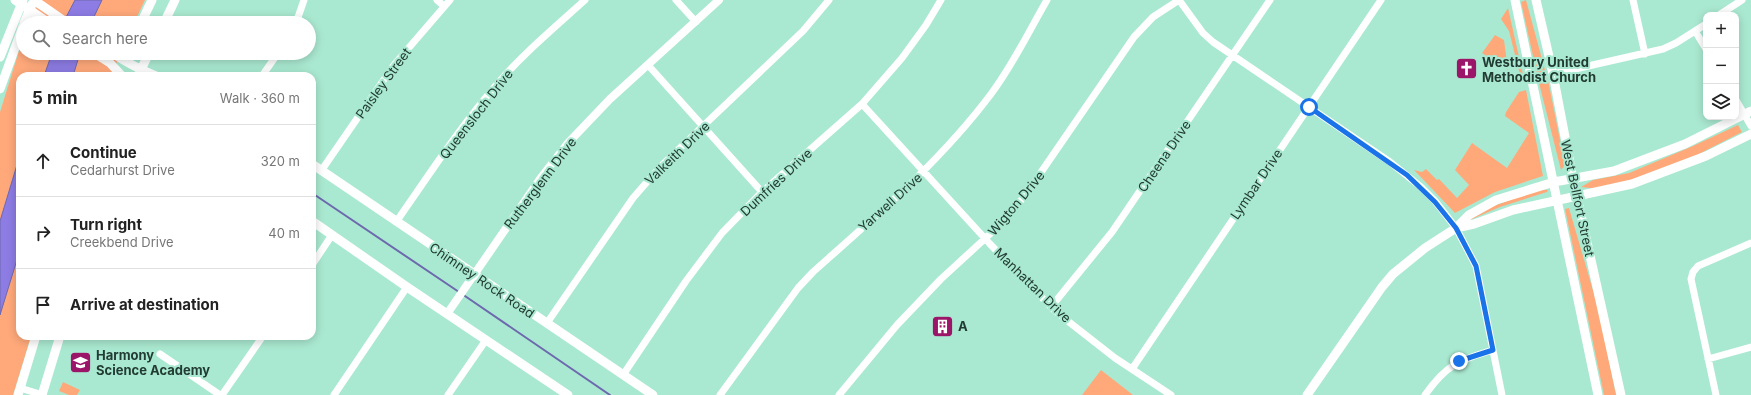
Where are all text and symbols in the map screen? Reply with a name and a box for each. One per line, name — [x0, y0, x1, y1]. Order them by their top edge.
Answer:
map controls — [1703, 12, 1739, 120]
button: + — [1703, 12, 1739, 48]
search box — [16, 16, 316, 60]
icon: search — [30, 27, 52, 49]
text: Search here — [62, 29, 148, 48]
street label: Paisley Street — [352, 44, 414, 122]
button: − — [1703, 48, 1739, 84]
place label: Westbury United Methodist Church — [1482, 54, 1596, 85]
church icon: Westbury United Methodist Church — [1453, 56, 1479, 82]
street label: Queensloch Drive — [436, 66, 516, 162]
button: layers — [1703, 84, 1739, 120]
text: 5 min — [32, 88, 78, 108]
text: Walk · 360 m — [220, 90, 300, 106]
route start — [1300, 98, 1318, 116]
street label: Cheena Drive — [1134, 117, 1194, 195]
street label: Valkeith Drive — [641, 118, 713, 188]
street label: Rutherglenn Drive — [500, 134, 580, 232]
street label: West Bellfort Street — [1558, 138, 1598, 258]
text: Continue — [70, 143, 137, 162]
street label: Dumfries Drive — [737, 145, 815, 219]
street label: Lymbar Drive — [1227, 146, 1285, 222]
icon: ahead — [32, 150, 54, 172]
text: 320 m — [261, 153, 300, 169]
text: Cedarhurst Drive — [70, 162, 175, 178]
street label: Wigton Drive — [984, 167, 1048, 239]
street label: Yarwell Drive — [855, 169, 925, 235]
text: Turn right — [70, 215, 142, 234]
icon: right — [32, 222, 54, 244]
text: 40 m — [268, 225, 300, 241]
text: Creekbend Drive — [70, 234, 174, 250]
street label: Chimney Rock Road — [426, 239, 538, 321]
street label: Manhattan Drive — [991, 244, 1075, 326]
icon: arrive — [32, 294, 54, 316]
text: Arrive at destination — [70, 295, 219, 314]
building icon: A — [930, 313, 956, 339]
place label: A — [958, 318, 968, 334]
place label: Harmony Science Academy — [96, 347, 210, 378]
school or university icon: Harmony Science Academy — [68, 349, 94, 375]
route end — [1450, 352, 1468, 370]

